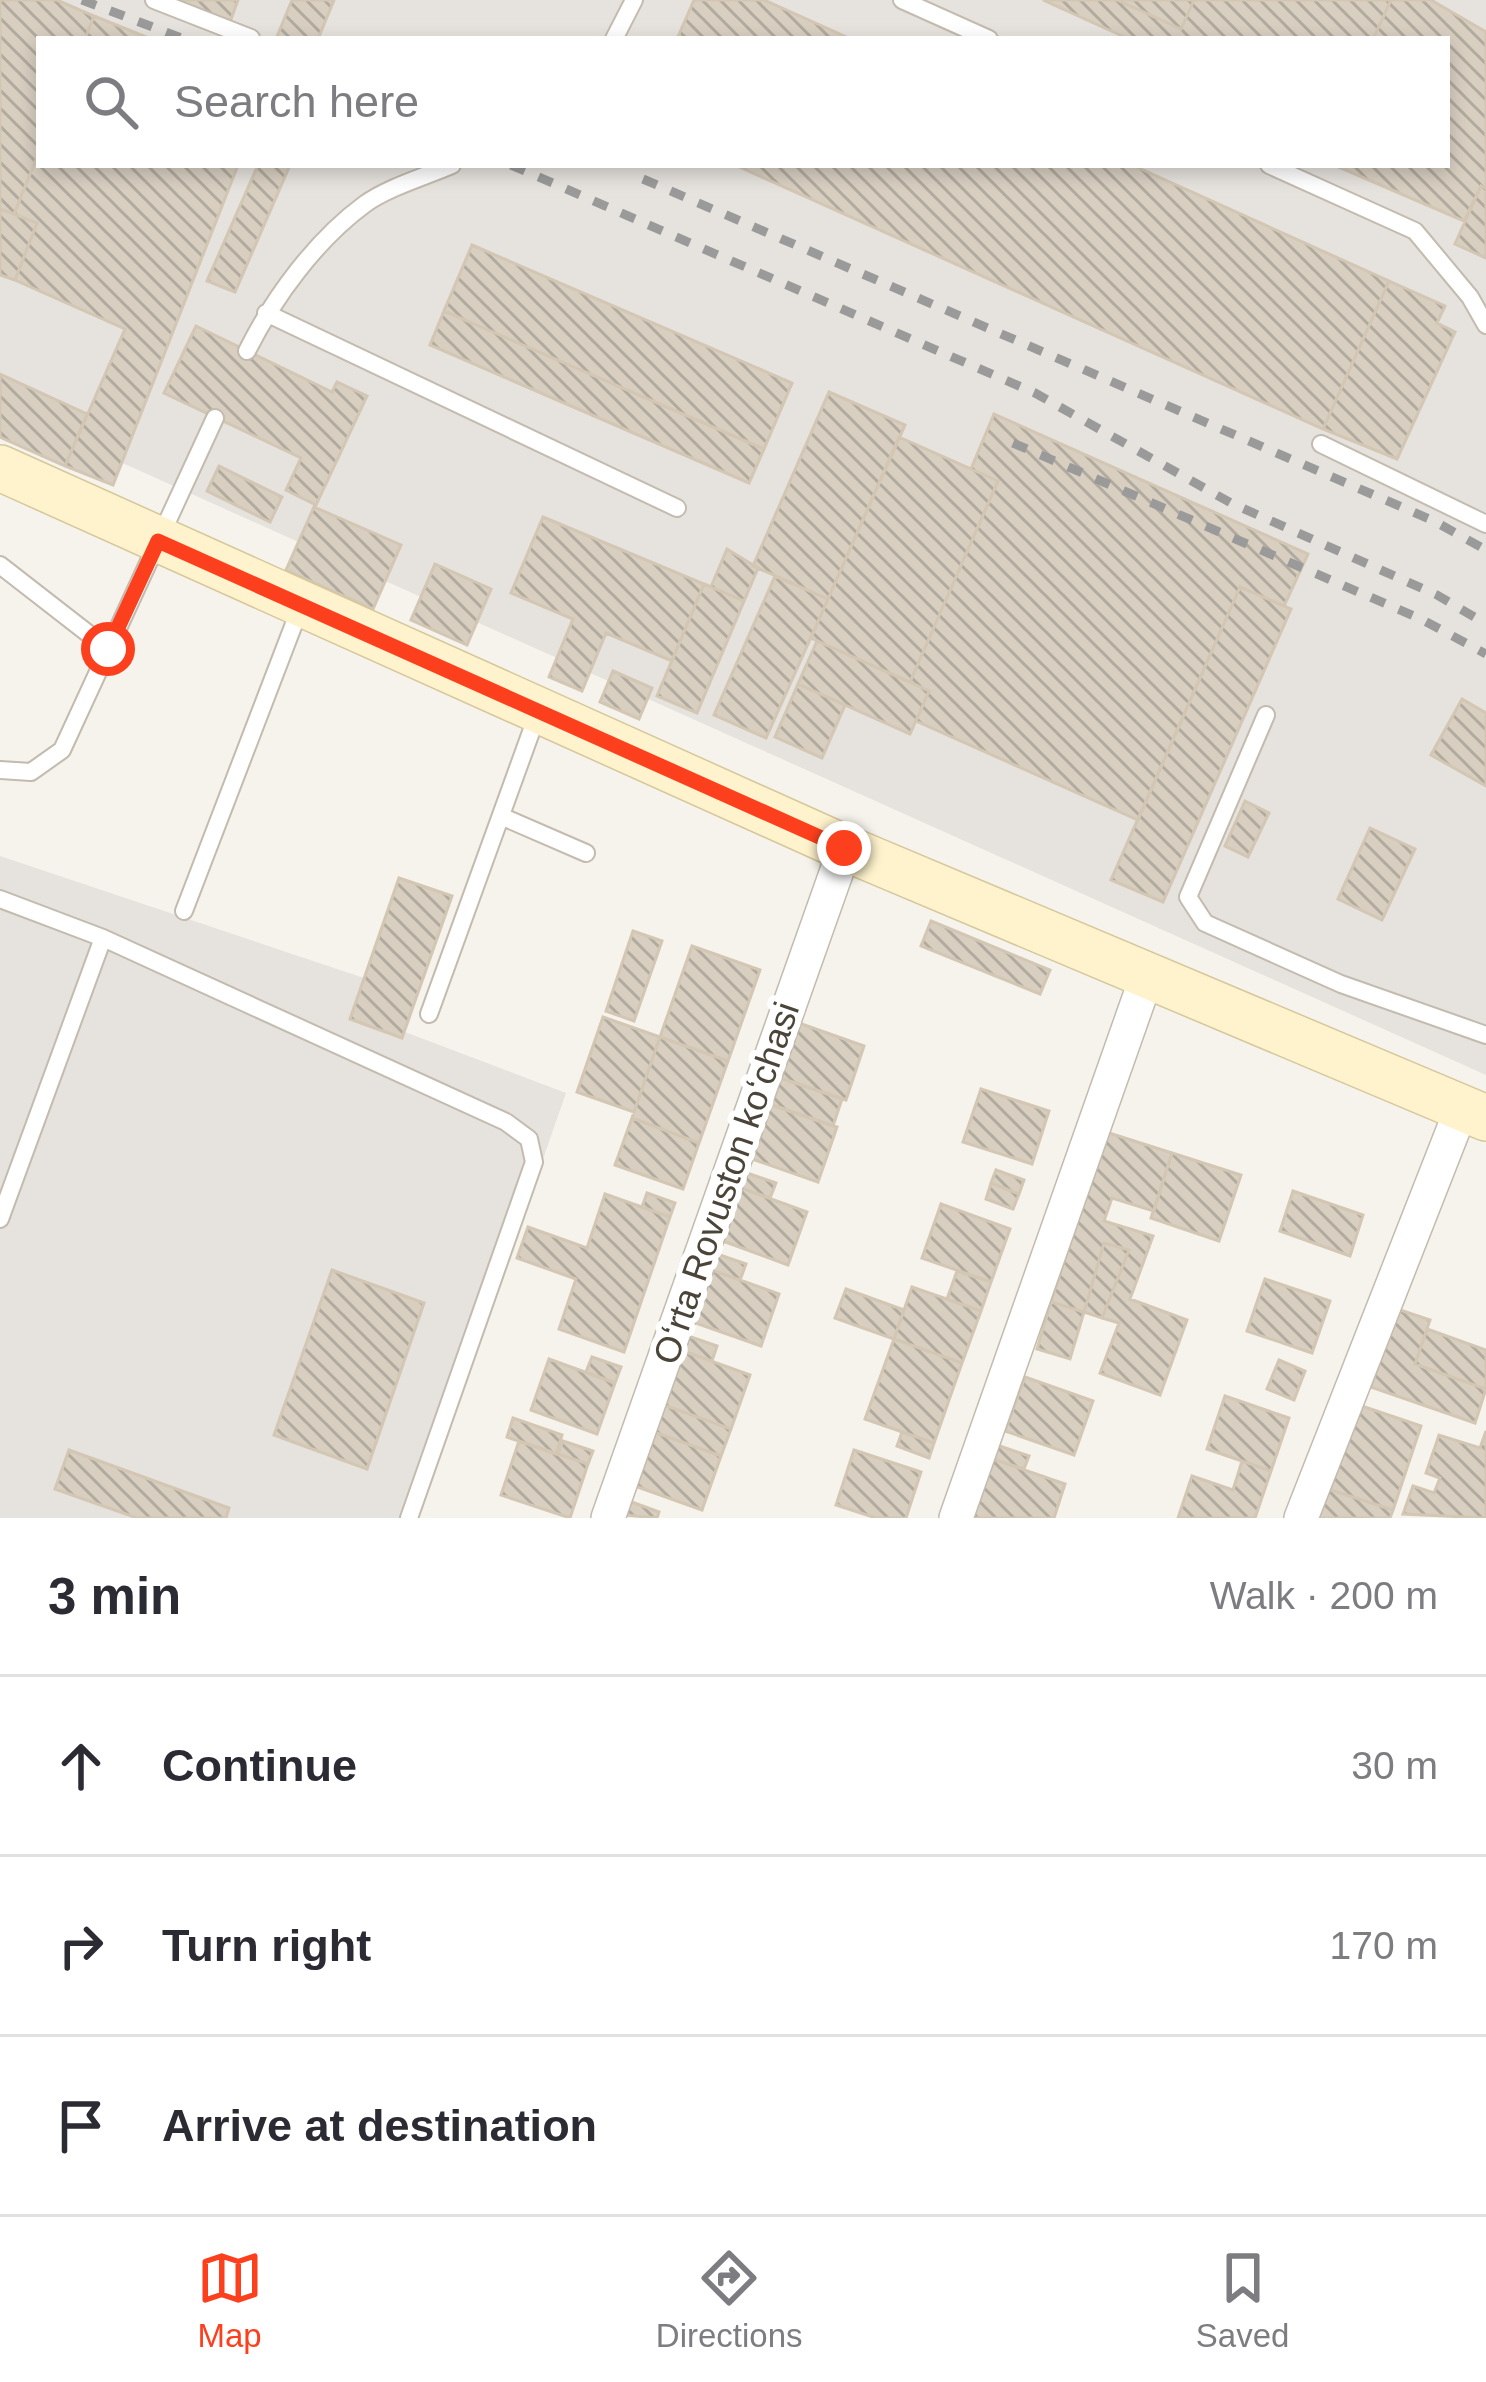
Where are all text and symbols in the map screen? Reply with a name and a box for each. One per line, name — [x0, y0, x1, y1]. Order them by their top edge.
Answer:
search box — [36, 36, 1450, 168]
icon: search — [78, 69, 144, 135]
text: Search here — [174, 76, 419, 127]
route start — [81, 622, 135, 676]
route end — [817, 821, 871, 875]
street label: Oʻrta Rovuston koʻchasi — [645, 997, 807, 1369]
text: 3 min — [48, 1568, 181, 1625]
text: Walk · 200 m — [1210, 1574, 1438, 1617]
icon: ahead — [48, 1733, 114, 1799]
text: Continue — [162, 1740, 357, 1791]
text: 30 m — [1351, 1744, 1438, 1787]
icon: right — [48, 1913, 114, 1979]
text: Turn right — [162, 1920, 371, 1971]
text: 170 m — [1330, 1924, 1438, 1967]
icon: arrive — [48, 2093, 114, 2159]
text: Arrive at destination — [162, 2100, 597, 2151]
tab: Map — [197, 2245, 263, 2355]
tab: Directions — [656, 2245, 803, 2355]
tab: Saved — [1196, 2245, 1289, 2355]

